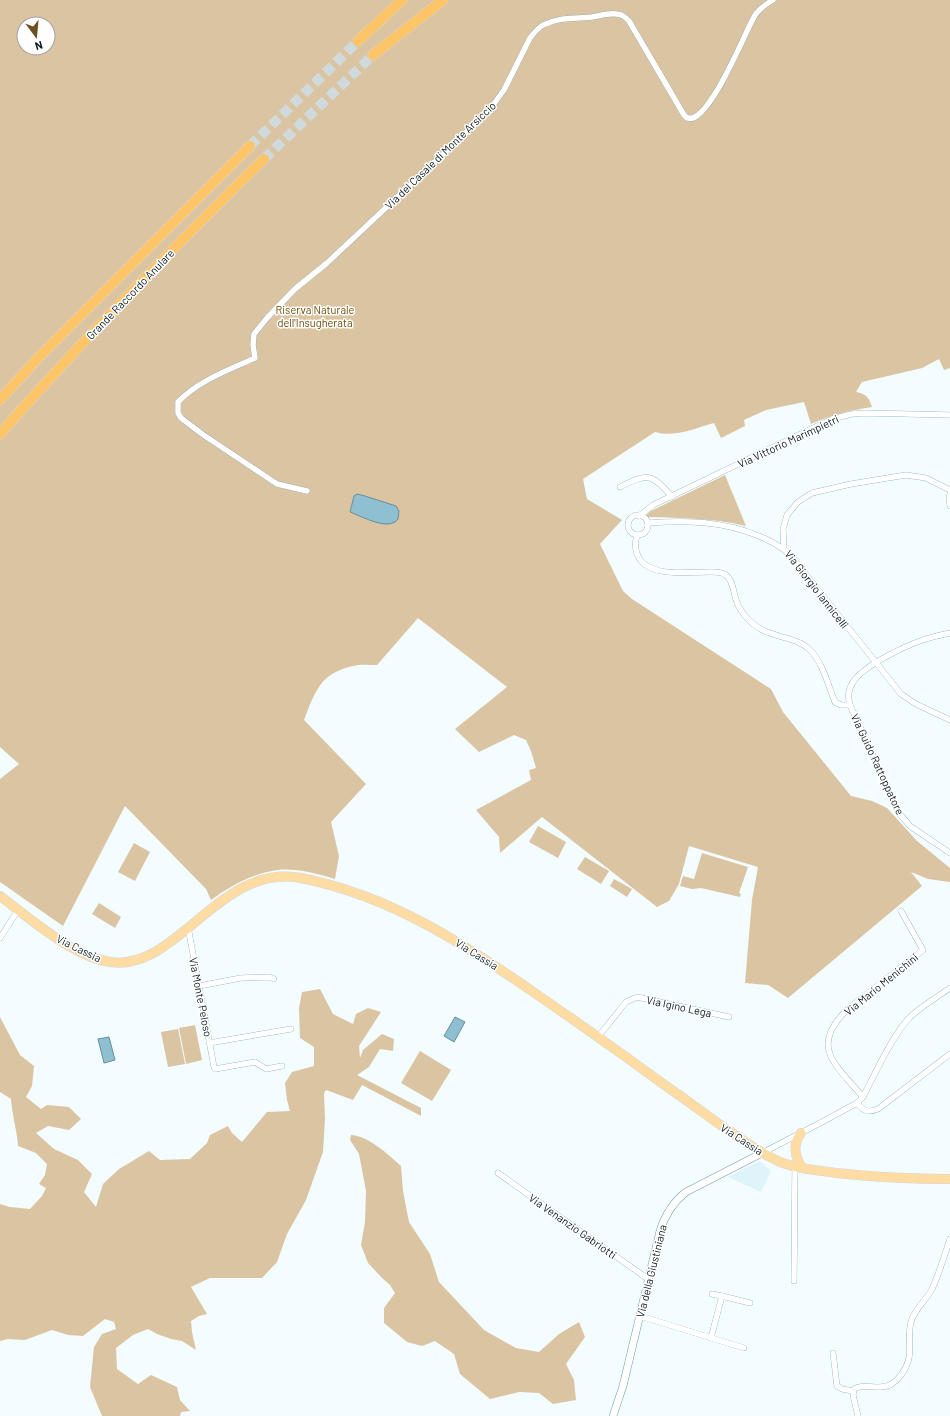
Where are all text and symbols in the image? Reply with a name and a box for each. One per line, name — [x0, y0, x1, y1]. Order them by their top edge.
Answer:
north arrow — [16, 16, 56, 56]
text: N — [34, 39, 44, 53]
street label: Via del Casale di Monte Arsiccio — [382, 99, 498, 211]
street label: Grande Raccordo Anulare — [83, 246, 177, 342]
park label: Riserva Naturale dell'Insugherata — [276, 303, 355, 329]
street label: Via Vittorio Marimpietri — [735, 412, 841, 470]
street label: Via Giorgio Iannicelli — [782, 547, 852, 631]
street label: Via Guido Rattoppatore — [849, 711, 907, 817]
street label: Via Cassia — [55, 932, 103, 964]
street label: Via Cassia — [453, 936, 501, 972]
street label: Via Mario Menichini — [841, 950, 921, 1018]
street label: Via Monte Peloso — [187, 956, 215, 1038]
street label: Via Igino Lega — [645, 993, 713, 1019]
street label: Via Cassia — [718, 1120, 766, 1158]
street label: Via Venanzio Gabriotti — [527, 1191, 620, 1261]
street label: Via della Giustiniana — [633, 1223, 669, 1319]

